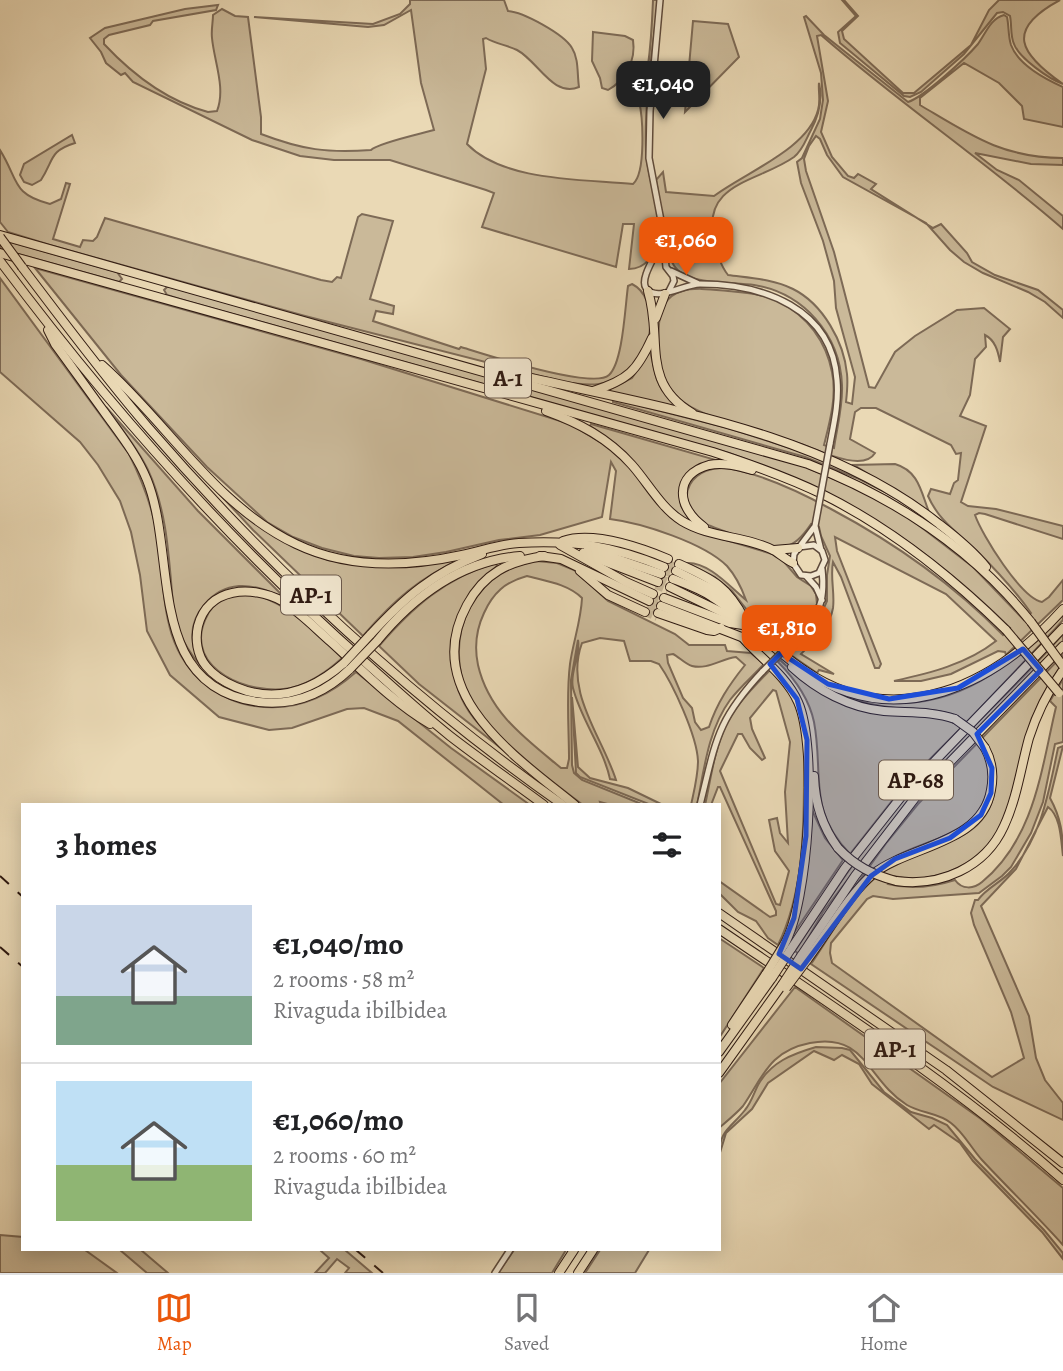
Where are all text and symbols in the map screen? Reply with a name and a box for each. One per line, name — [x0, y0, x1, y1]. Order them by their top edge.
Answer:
pin: €1,040 — [606, 61, 720, 121]
text: €1,040 — [632, 68, 694, 99]
pin: €1,060 — [629, 218, 743, 277]
text: €1,060 — [655, 224, 717, 255]
road number: A-1 — [485, 358, 531, 398]
road number: AP-1 — [281, 576, 341, 614]
pin: €1,810 — [730, 606, 844, 665]
text: €1,810 — [758, 612, 816, 643]
road number: AP-68 — [879, 760, 953, 800]
text: 3 homes — [56, 825, 157, 865]
icon: filters — [648, 826, 686, 864]
text: €1,040/mo — [273, 924, 404, 964]
icon: home — [112, 933, 196, 1017]
text: 2 rooms · 58 m² — [273, 964, 414, 995]
text: Rivaguda ibilbidea — [273, 995, 447, 1026]
road number: AP-1 — [865, 1030, 925, 1068]
text: €1,060/mo — [273, 1100, 404, 1140]
icon: home — [112, 1109, 196, 1193]
text: 2 rooms · 60 m² — [273, 1140, 416, 1171]
text: Rivaguda ibilbidea — [273, 1171, 447, 1202]
tab: Map — [155, 1289, 193, 1357]
tab: Saved — [504, 1289, 549, 1357]
tab: Home — [860, 1289, 908, 1357]

